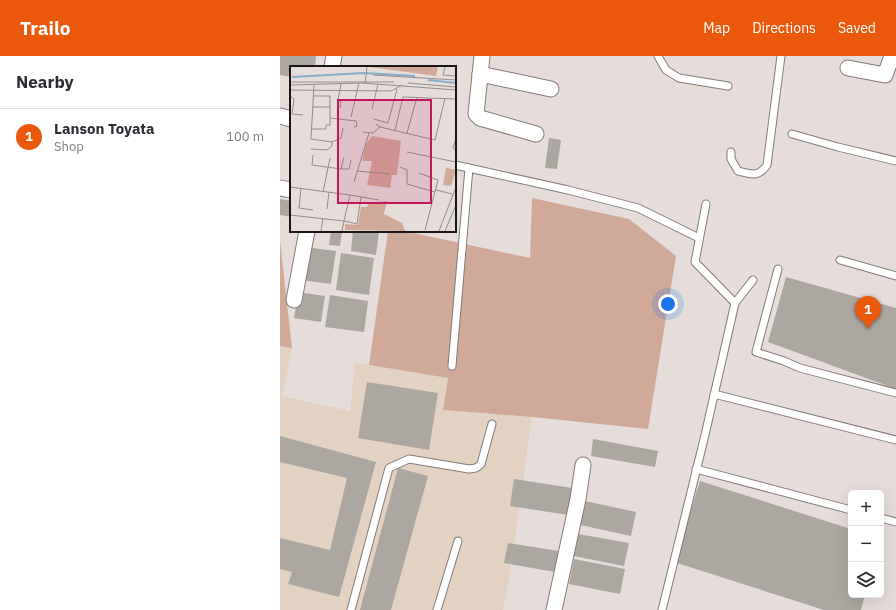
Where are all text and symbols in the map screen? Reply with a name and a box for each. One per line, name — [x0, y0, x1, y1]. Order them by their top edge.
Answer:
text: Trailo — [20, 16, 70, 40]
text: Map — [703, 19, 730, 37]
text: Directions — [752, 19, 816, 37]
text: Saved — [838, 19, 876, 37]
inset map — [290, 66, 456, 232]
text: Nearby — [16, 71, 74, 93]
text: Lanson Toyata — [54, 119, 155, 138]
text: 1 — [25, 128, 33, 145]
text: 100 m — [226, 128, 264, 145]
text: Shop — [54, 138, 84, 155]
your location — [658, 294, 678, 314]
pin: 1 — [855, 296, 881, 329]
map controls — [848, 490, 884, 598]
button: + — [848, 490, 884, 526]
button: − — [848, 526, 884, 562]
button: layers — [848, 562, 884, 598]

